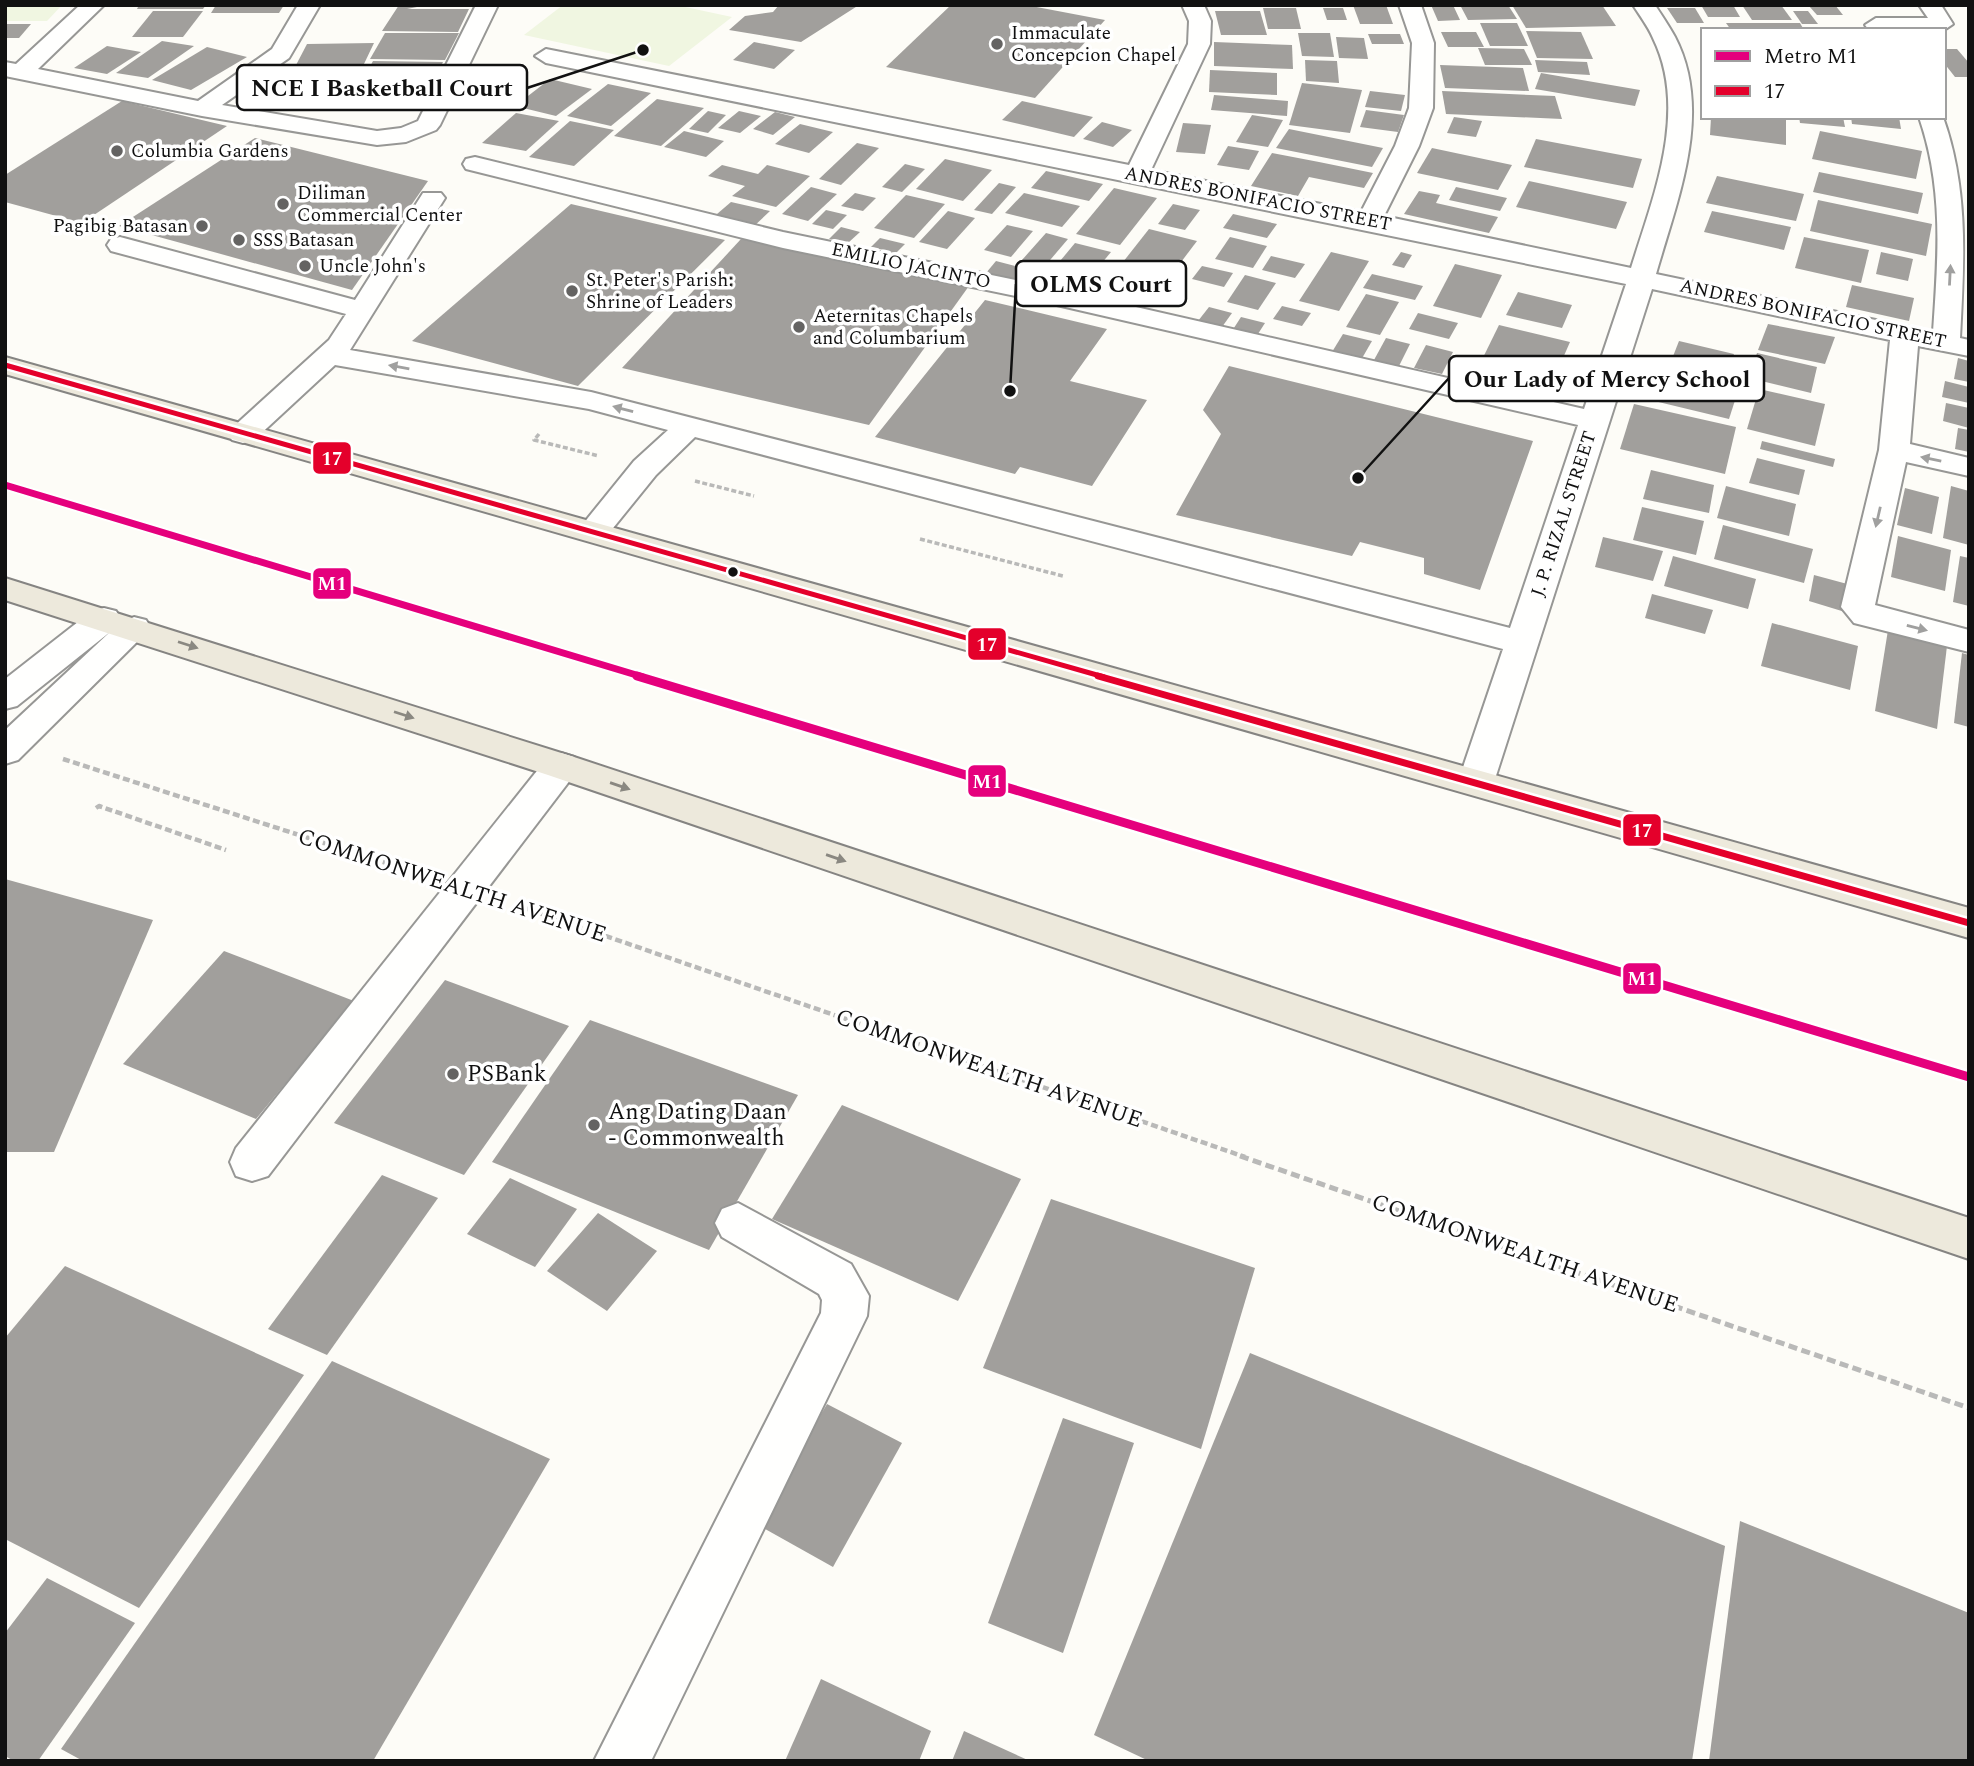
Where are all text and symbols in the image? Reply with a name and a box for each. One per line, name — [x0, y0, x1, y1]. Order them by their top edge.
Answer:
place label: Immaculate Concepcion Chapel — [1011, 19, 1176, 70]
legend — [1701, 28, 1946, 119]
marker: Immaculate Concepcion Chapel — [989, 36, 1005, 52]
text: Metro M1 — [1764, 41, 1858, 73]
callout: NCE I Basketball Court — [237, 65, 527, 110]
text: NCE I Basketball Court — [251, 71, 513, 107]
text: 17 — [1764, 76, 1785, 108]
place label: Columbia Gardens — [131, 137, 289, 166]
marker: Columbia Gardens — [109, 143, 125, 159]
street label: ANDRES BONIFACIO STREET — [1122, 159, 1394, 239]
place label: Diliman Commercial Center — [297, 179, 463, 230]
marker: Diliman Commercial Center — [275, 196, 291, 212]
place label: Pagibig Batasan — [53, 212, 188, 241]
marker: Pagibig Batasan — [194, 218, 210, 234]
place label: SSS Batasan — [253, 226, 354, 255]
marker: SSS Batasan — [231, 232, 247, 248]
street label: EMILIO JACINTO — [829, 235, 993, 297]
place label: Uncle John's — [319, 252, 426, 281]
marker: Uncle John's — [297, 258, 313, 274]
callout: OLMS Court — [1016, 261, 1186, 306]
one-way arrow — [1944, 264, 1955, 286]
place label: St. Peter's Parish: Shrine of Leaders — [586, 266, 733, 317]
text: OLMS Court — [1030, 267, 1172, 303]
street label: ANDRES BONIFACIO STREET — [1677, 272, 1949, 356]
marker: St. Peter's Parish: Shrine of Leaders — [564, 283, 580, 299]
place label: Aeternitas Chapels and Columbarium — [813, 302, 973, 353]
marker: Aeternitas Chapels and Columbarium — [791, 319, 807, 335]
callout: Our Lady of Mercy School — [1449, 356, 1764, 401]
one-way arrow — [388, 361, 410, 372]
text: Our Lady of Mercy School — [1464, 362, 1750, 398]
one-way arrow — [612, 403, 634, 414]
street label: J. P. RIZAL STREET — [1524, 427, 1604, 601]
line badge: 17 — [312, 441, 352, 475]
text: 17 — [321, 445, 343, 474]
one-way arrow — [1920, 453, 1942, 464]
one-way arrow — [1873, 506, 1884, 528]
unlabelled marker — [726, 565, 740, 579]
line badge: M1 — [312, 567, 352, 600]
text: M1 — [317, 570, 347, 599]
one-way arrow — [1906, 623, 1928, 634]
line badge: 17 — [967, 627, 1007, 661]
text: 17 — [976, 631, 998, 660]
one-way arrow — [177, 641, 198, 651]
one-way arrow — [394, 711, 415, 721]
line badge: M1 — [967, 764, 1007, 798]
text: M1 — [972, 768, 1002, 797]
one-way arrow — [610, 781, 631, 792]
line badge: 17 — [1622, 813, 1662, 847]
text: 17 — [1631, 817, 1653, 846]
street label: COMMONWEALTH AVENUE — [293, 819, 611, 953]
one-way arrow — [826, 854, 847, 864]
line badge: M1 — [1622, 962, 1662, 995]
text: M1 — [1627, 965, 1657, 994]
street label: COMMONWEALTH AVENUE — [831, 1000, 1147, 1138]
place label: PSBank — [467, 1057, 547, 1092]
marker: PSBank — [445, 1066, 461, 1082]
place label: Ang Dating Daan - Commonwealth — [608, 1095, 787, 1156]
marker: Ang Dating Daan - Commonwealth — [586, 1117, 602, 1133]
street label: COMMONWEALTH AVENUE — [1367, 1185, 1683, 1323]

